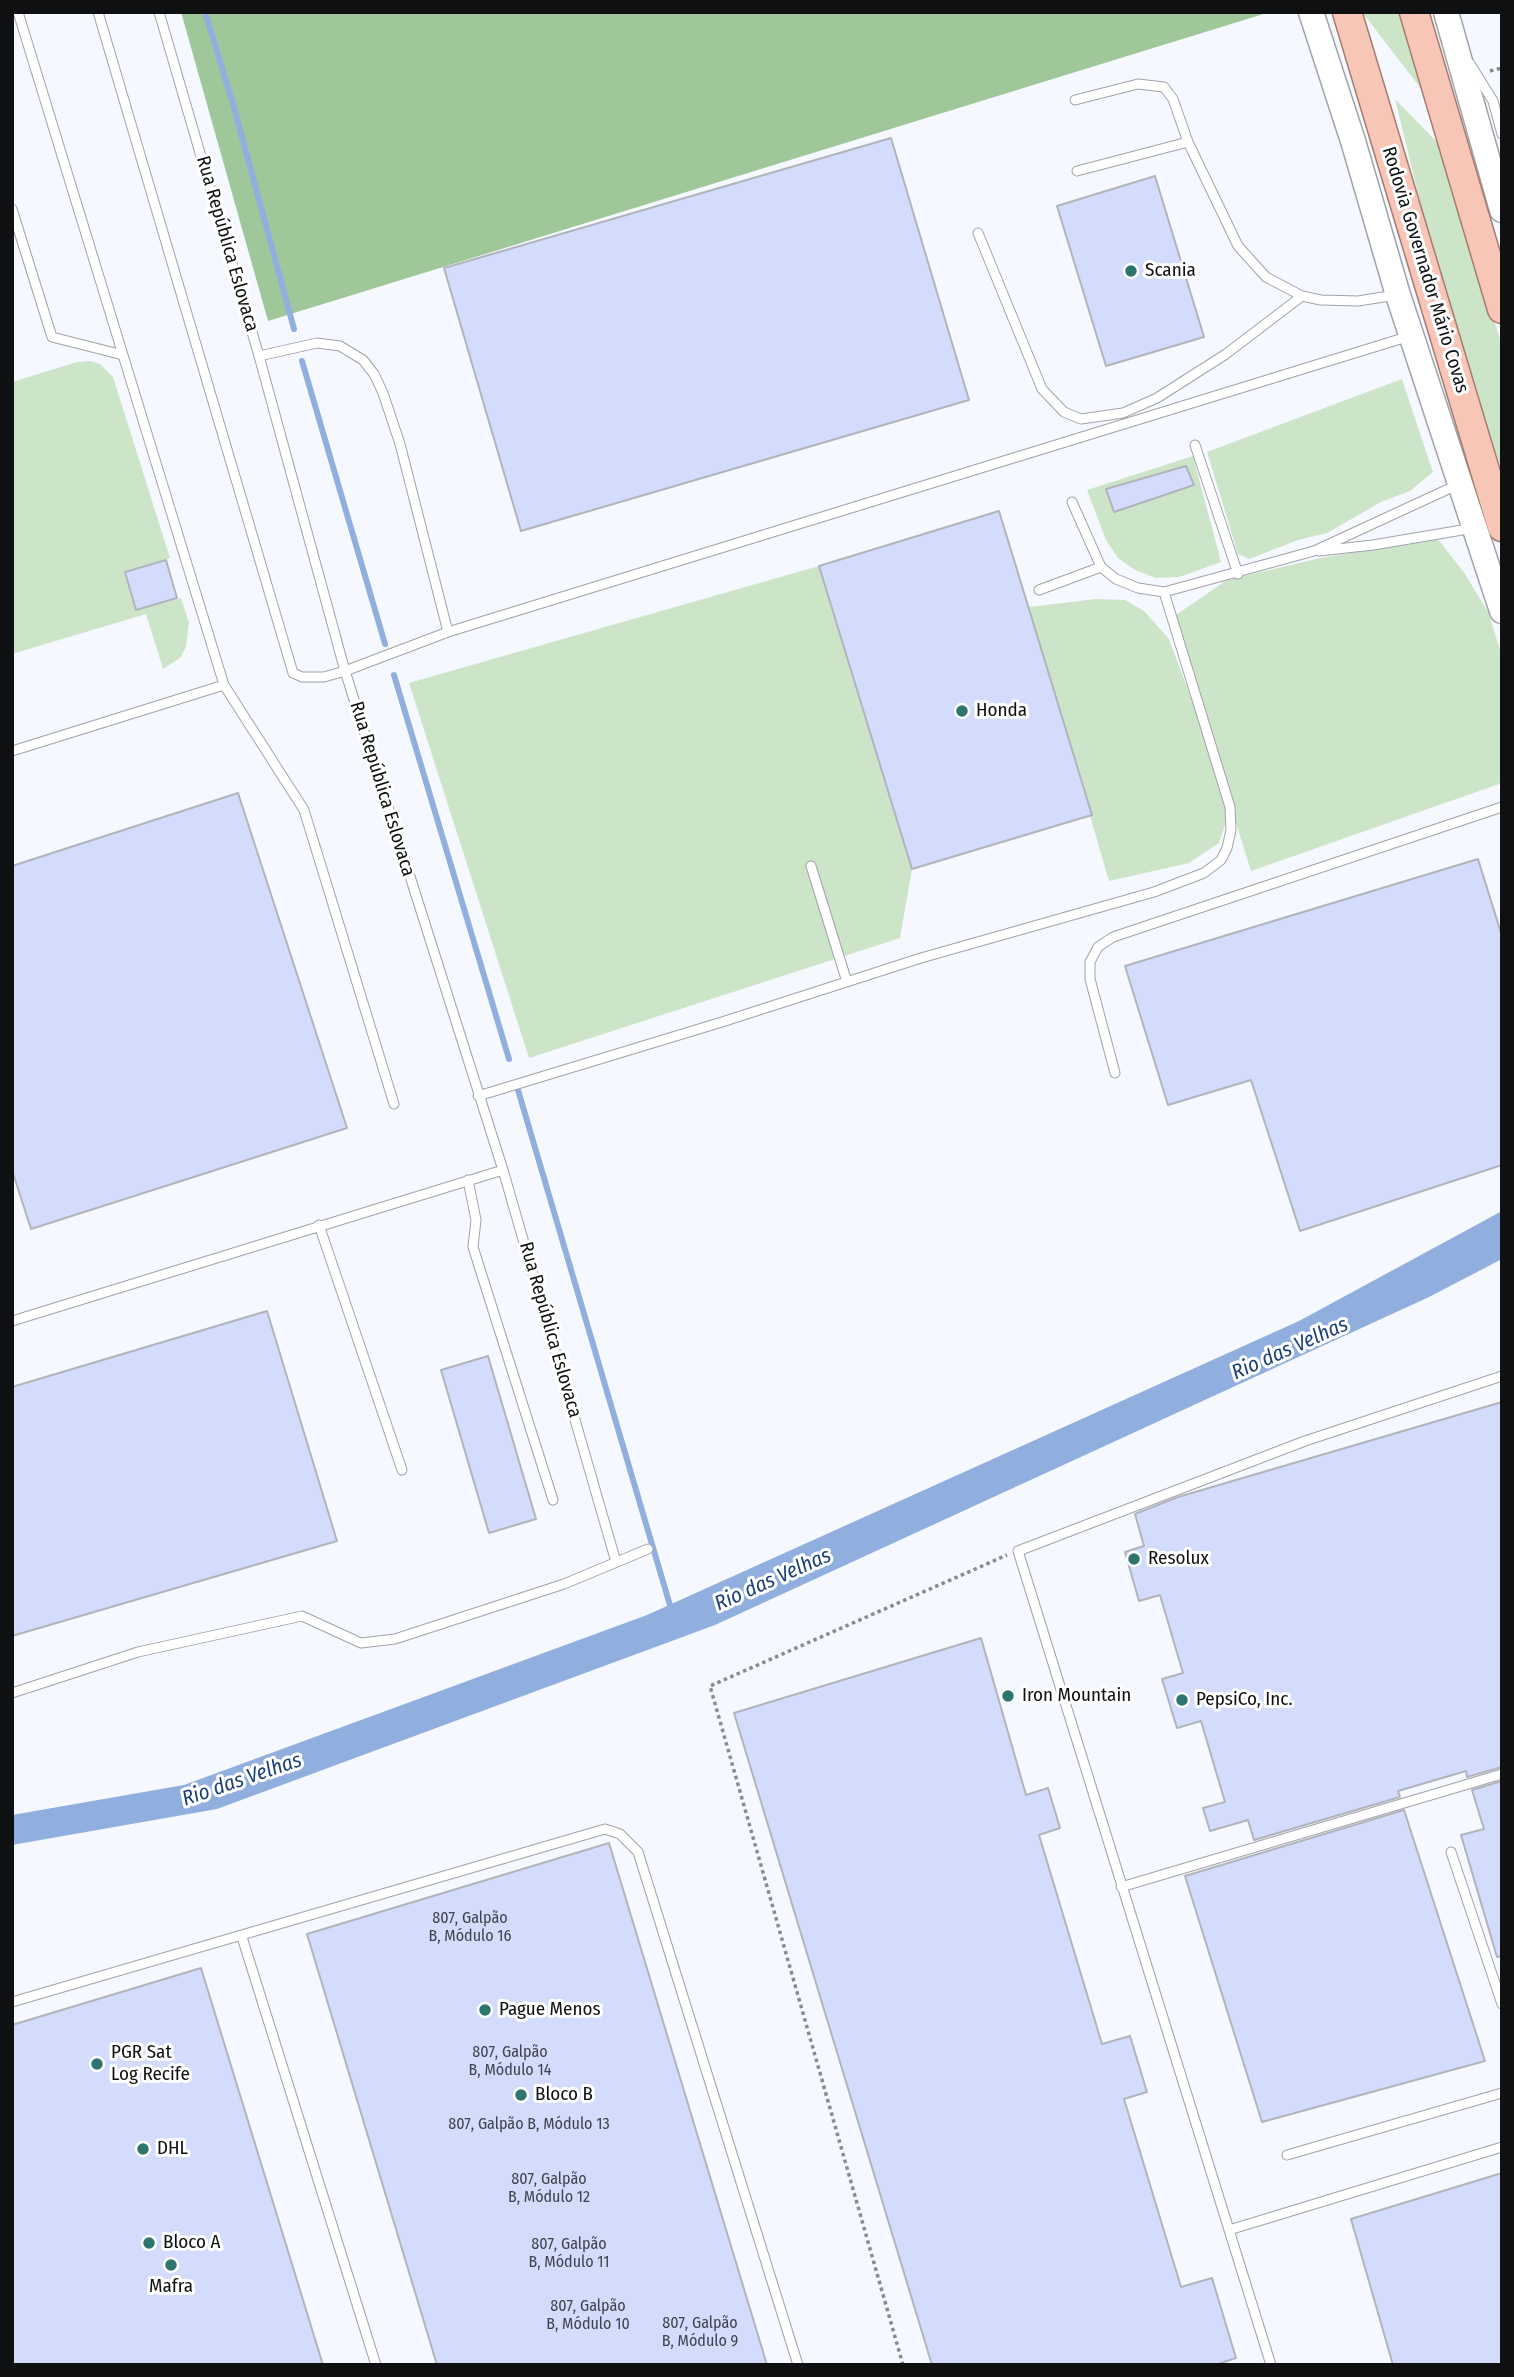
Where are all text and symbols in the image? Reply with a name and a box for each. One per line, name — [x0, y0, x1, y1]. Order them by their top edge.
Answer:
street label: Rodovia Governador Mário Covas — [1377, 144, 1473, 396]
street label: Rua República Eslovaca — [191, 154, 263, 334]
place label: Scania — [1145, 260, 1196, 282]
marker: Scania — [1123, 263, 1139, 279]
street label: Rua República Eslovaca — [345, 699, 419, 879]
place label: Honda — [976, 700, 1027, 722]
marker: Honda — [954, 703, 970, 719]
street label: Rua República Eslovaca — [514, 1240, 586, 1420]
water label: Rio das Velhas — [1228, 1312, 1352, 1386]
water label: Rio das Velhas — [711, 1543, 835, 1617]
place label: Resolux — [1148, 1548, 1209, 1570]
marker: Resolux — [1126, 1551, 1142, 1567]
place label: Iron Mountain — [1022, 1685, 1131, 1707]
marker: Iron Mountain — [1000, 1688, 1016, 1704]
place label: PepsiCo, Inc. — [1196, 1689, 1293, 1711]
marker: PepsiCo, Inc. — [1174, 1692, 1190, 1708]
water label: Rio das Velhas — [179, 1748, 305, 1812]
house number: 807, Galpão B, Módulo 16 — [428, 1909, 512, 1947]
place label: Pague Menos — [499, 1999, 601, 2021]
marker: Pague Menos — [477, 2002, 493, 2018]
place label: PGR Sat Log Recife — [111, 2042, 190, 2086]
house number: 807, Galpão B, Módulo 14 — [469, 2043, 551, 2081]
marker: PGR Sat Log Recife — [89, 2056, 105, 2072]
place label: Bloco B — [535, 2084, 593, 2106]
marker: Bloco B — [513, 2087, 529, 2103]
house number: 807, Galpão B, Módulo 13 — [448, 2115, 610, 2135]
place label: DHL — [157, 2138, 188, 2160]
marker: DHL — [135, 2141, 151, 2157]
house number: 807, Galpão B, Módulo 12 — [508, 2170, 590, 2208]
place label: Bloco A — [163, 2232, 221, 2254]
marker: Bloco A — [141, 2235, 157, 2251]
house number: 807, Galpão B, Módulo 11 — [528, 2235, 610, 2273]
marker: Mafra — [163, 2257, 179, 2273]
place label: Mafra — [149, 2276, 193, 2298]
house number: 807, Galpão B, Módulo 10 — [546, 2297, 630, 2335]
house number: 807, Galpão B, Módulo 9 — [662, 2314, 738, 2352]

